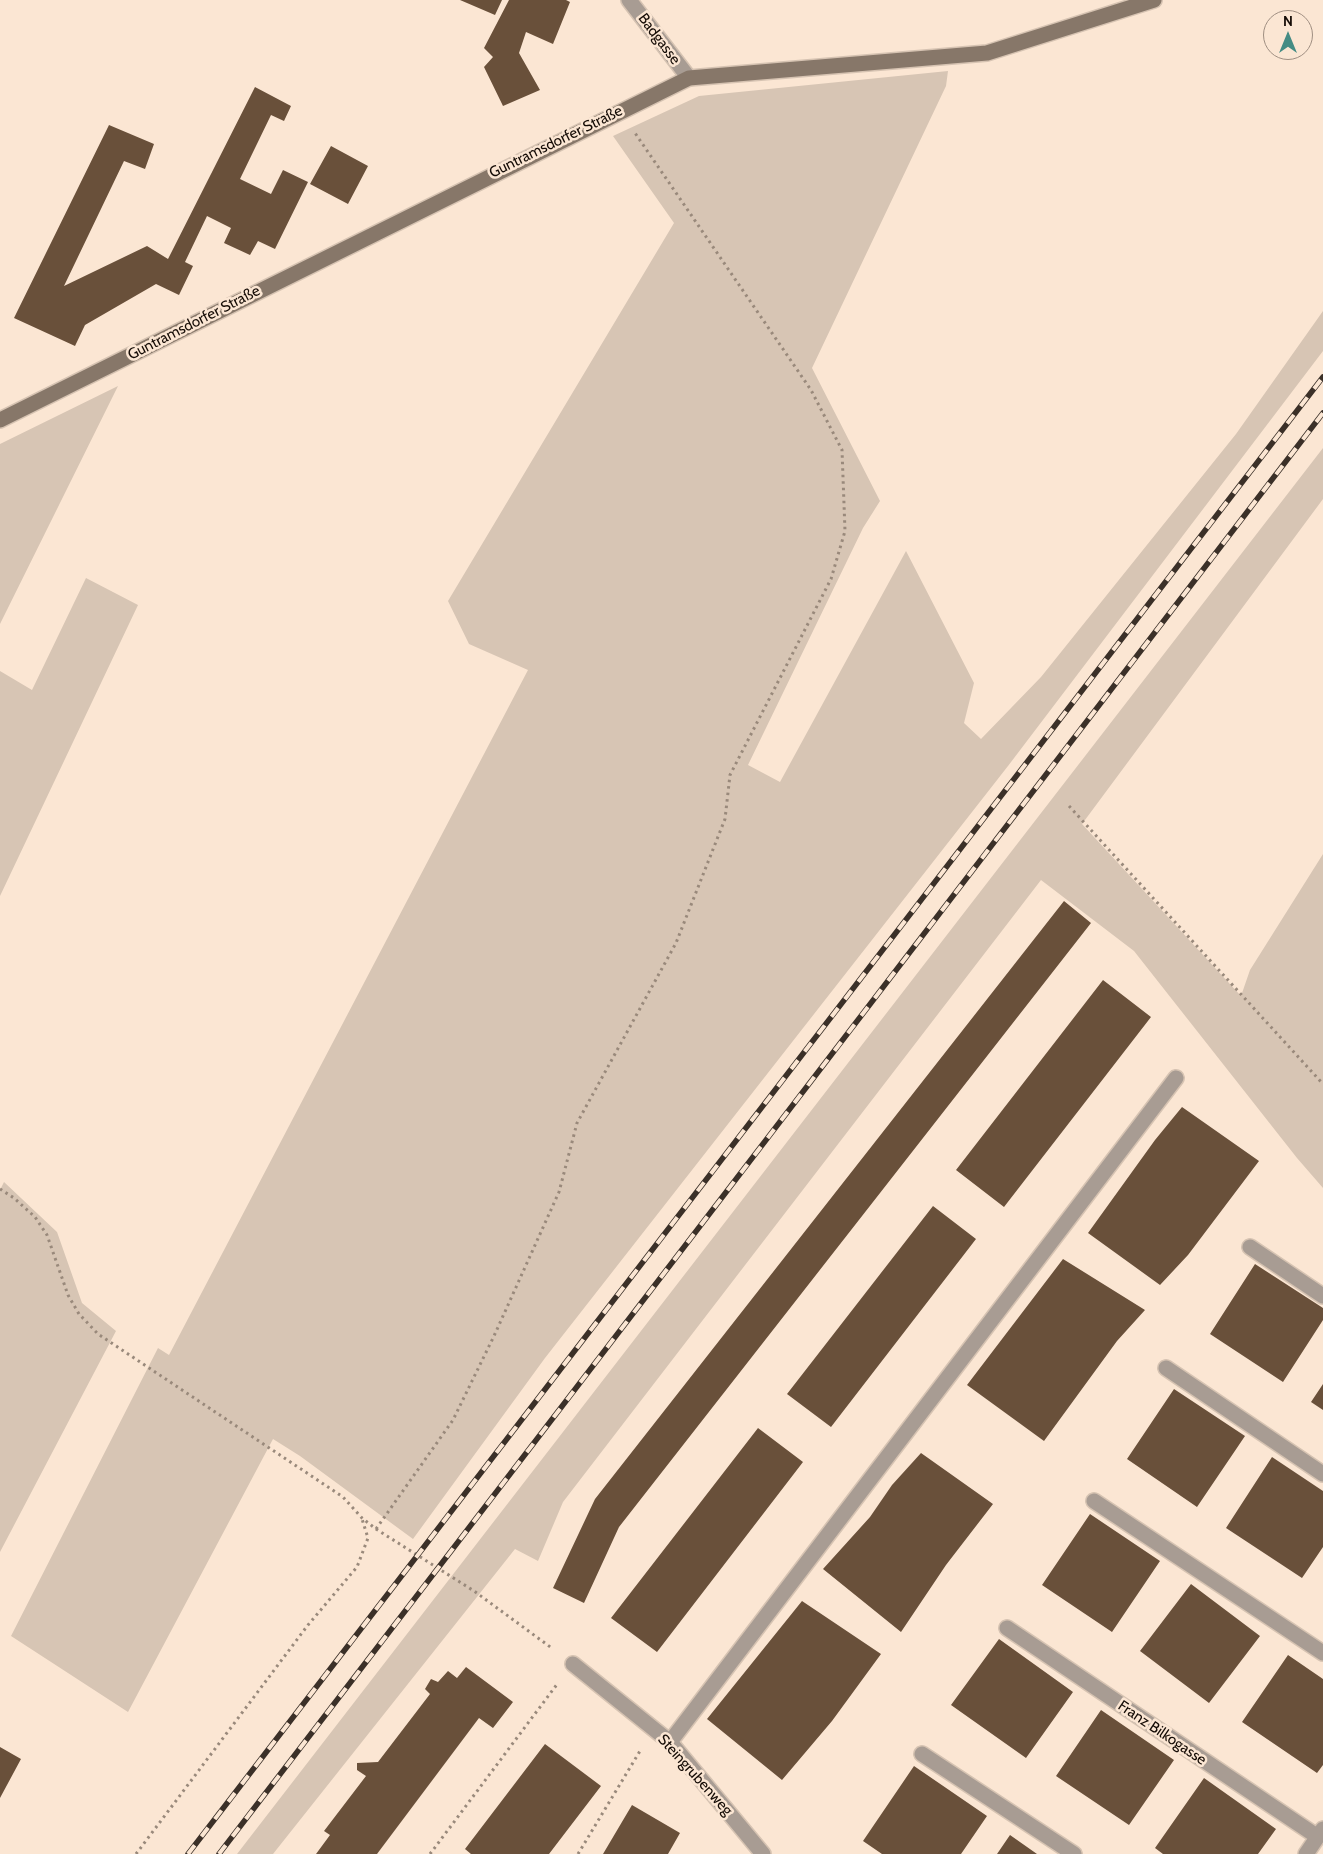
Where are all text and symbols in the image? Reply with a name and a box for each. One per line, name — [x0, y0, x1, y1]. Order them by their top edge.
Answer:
street label: Badgasse — [634, 10, 684, 68]
north arrow — [1263, 10, 1313, 60]
text: N — [1283, 12, 1293, 30]
street label: Guntramsdorfer Straße — [486, 102, 626, 182]
street label: Guntramsdorfer Straße — [125, 282, 263, 364]
street label: Franz Bilkogasse — [1114, 1697, 1210, 1769]
street label: Steingrubenweg — [654, 1731, 736, 1819]

